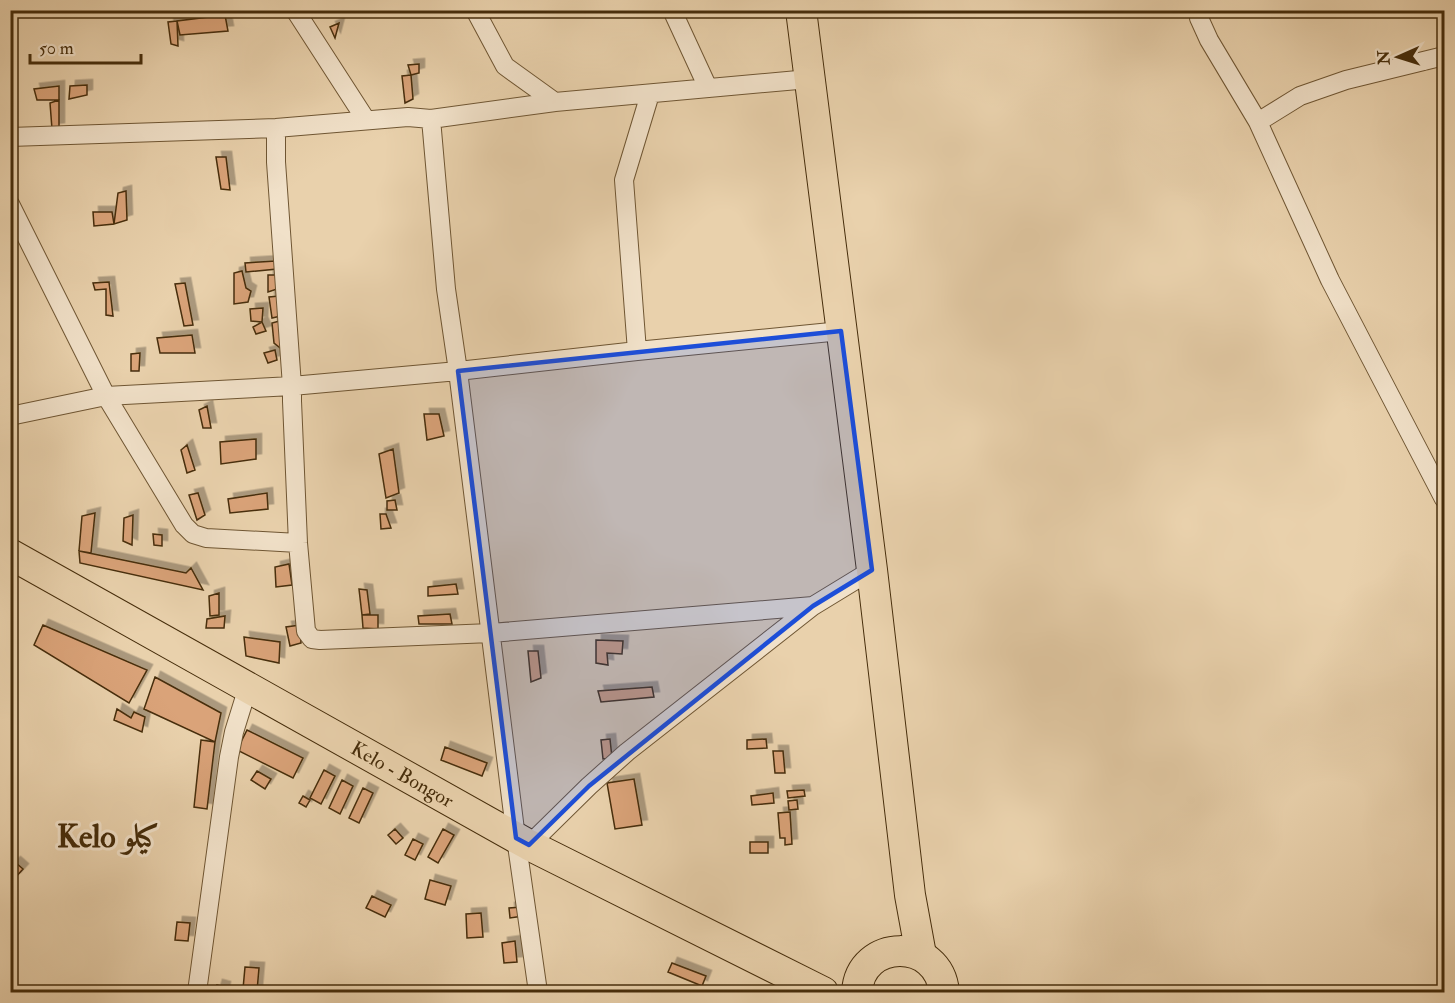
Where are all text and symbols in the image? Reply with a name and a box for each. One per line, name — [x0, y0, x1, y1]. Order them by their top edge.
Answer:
scale bar — [30, 27, 141, 65]
north arrow — [1368, 27, 1428, 87]
text: 50 m — [39, 37, 74, 60]
text: N — [1374, 49, 1394, 66]
street label: Kelo - Bongor — [347, 735, 459, 813]
district label: Kelo كيلو — [57, 817, 159, 857]

